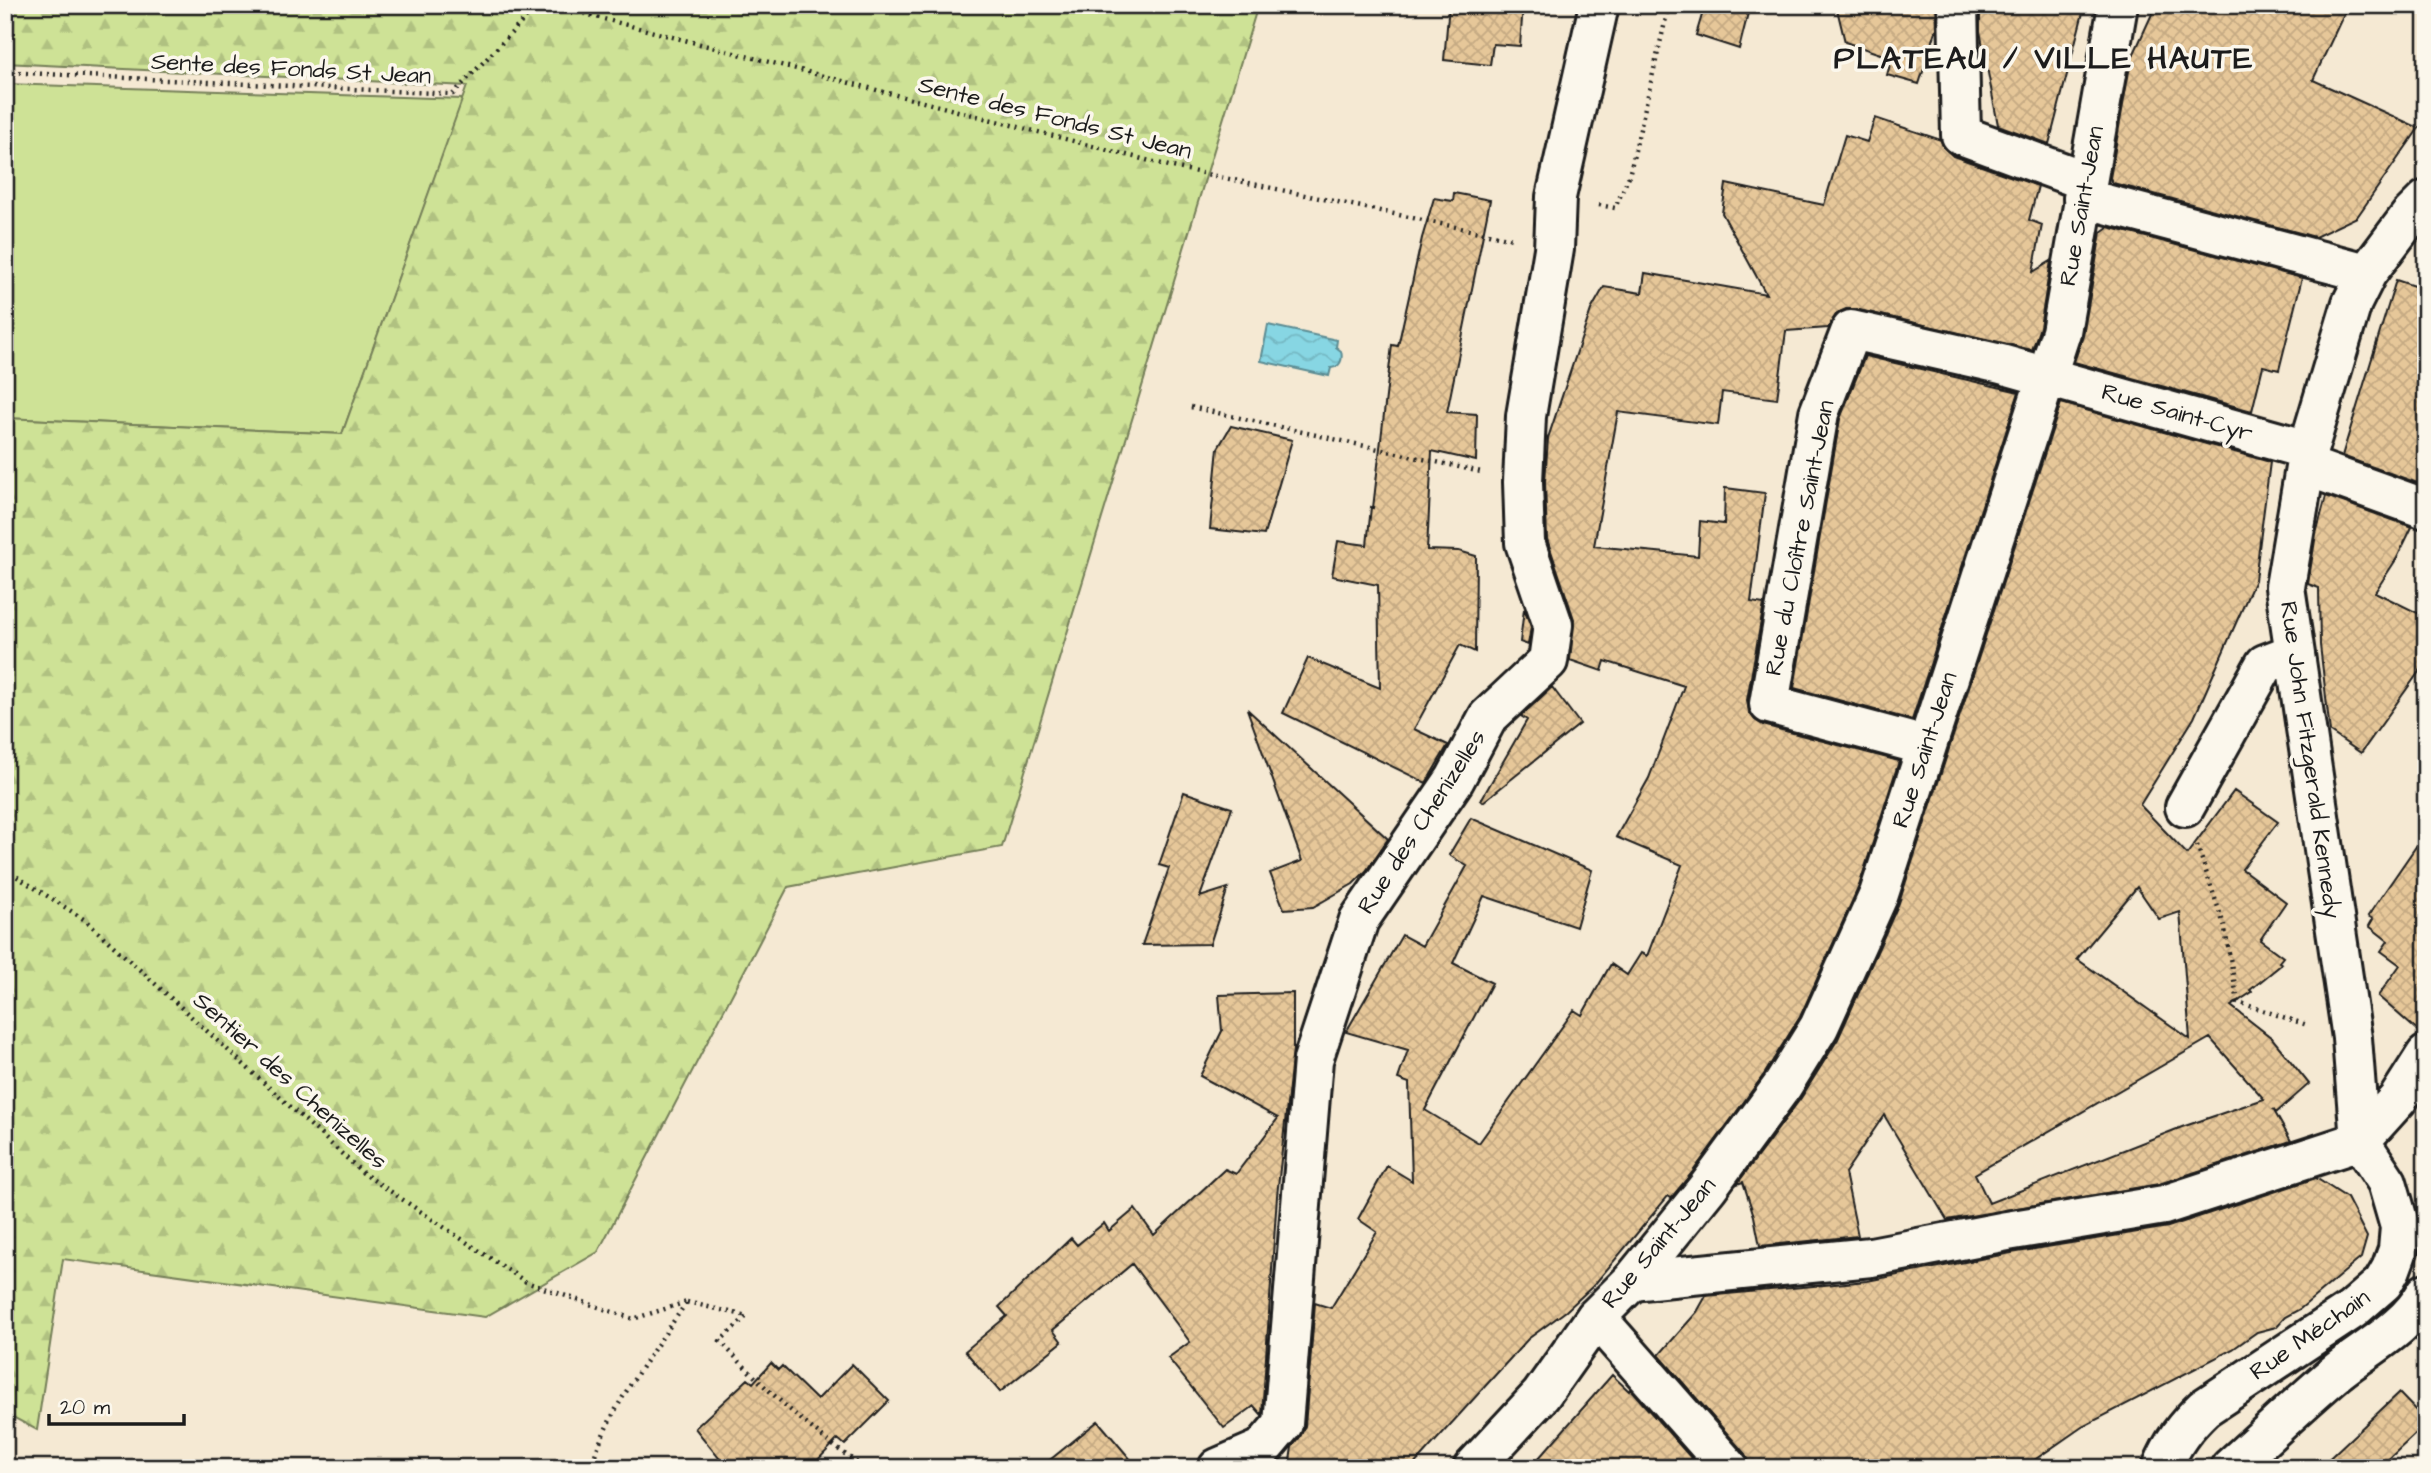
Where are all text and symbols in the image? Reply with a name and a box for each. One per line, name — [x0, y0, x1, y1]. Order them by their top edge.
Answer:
district label: PLATEAU / VILLE HAUTE — [1834, 36, 2254, 81]
street label: Sente des Fonds St Jean — [150, 45, 432, 93]
street label: Sente des Fonds St Jean — [915, 68, 1195, 168]
street label: Rue Saint-Jean — [2051, 123, 2113, 289]
street label: Rue Saint-Cyr — [2097, 375, 2257, 452]
street label: Rue du Cloître Saint-Jean — [1757, 397, 1843, 679]
street label: Rue John Fitzgerald Kennedy — [2270, 599, 2349, 921]
street label: Rue Saint-Jean — [1884, 668, 1966, 832]
street label: Rue des Chenizelles — [1350, 723, 1494, 921]
street label: Sentier des Chenizelles — [185, 984, 395, 1178]
street label: Rue Saint-Jean — [1594, 1170, 1724, 1316]
street label: Rue Méchain — [2243, 1281, 2377, 1389]
scale bar — [49, 1382, 184, 1426]
text: 20 m — [60, 1393, 111, 1422]

